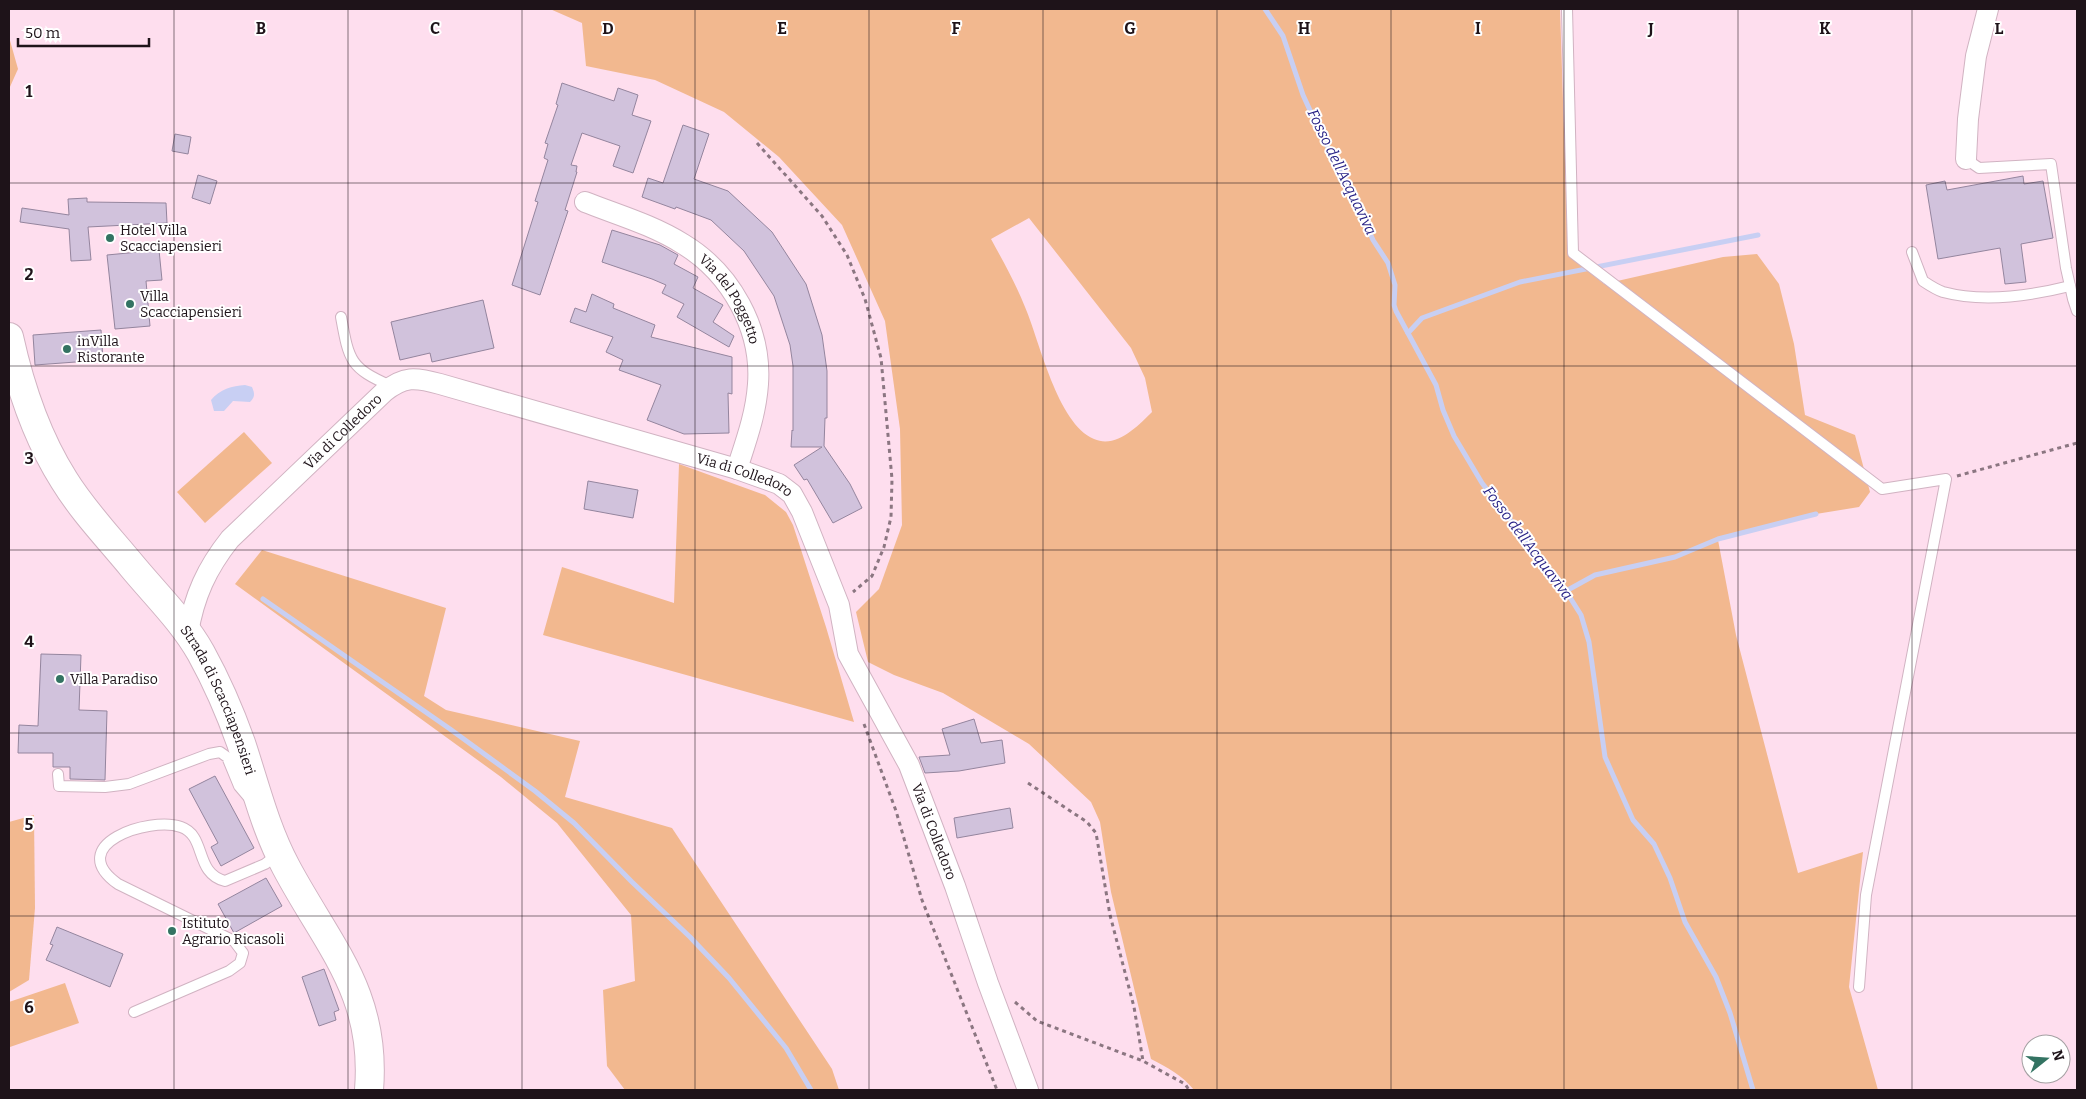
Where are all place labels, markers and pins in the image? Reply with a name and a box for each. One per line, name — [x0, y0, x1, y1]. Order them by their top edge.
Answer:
place label: Hotel Villa Scacciapensieri — [120, 222, 222, 255]
marker: Hotel Villa Scacciapensieri — [104, 232, 116, 244]
place label: Villa Scacciapensieri — [140, 288, 242, 321]
marker: Villa Scacciapensieri — [124, 298, 136, 310]
place label: inVilla Ristorante — [77, 333, 145, 366]
marker: inVilla Ristorante — [61, 343, 73, 355]
place label: Villa Paradiso — [70, 671, 158, 688]
marker: Villa Paradiso — [54, 673, 66, 685]
place label: Istituto Agrario Ricasoli — [182, 915, 284, 948]
marker: Istituto Agrario Ricasoli — [166, 925, 178, 937]

